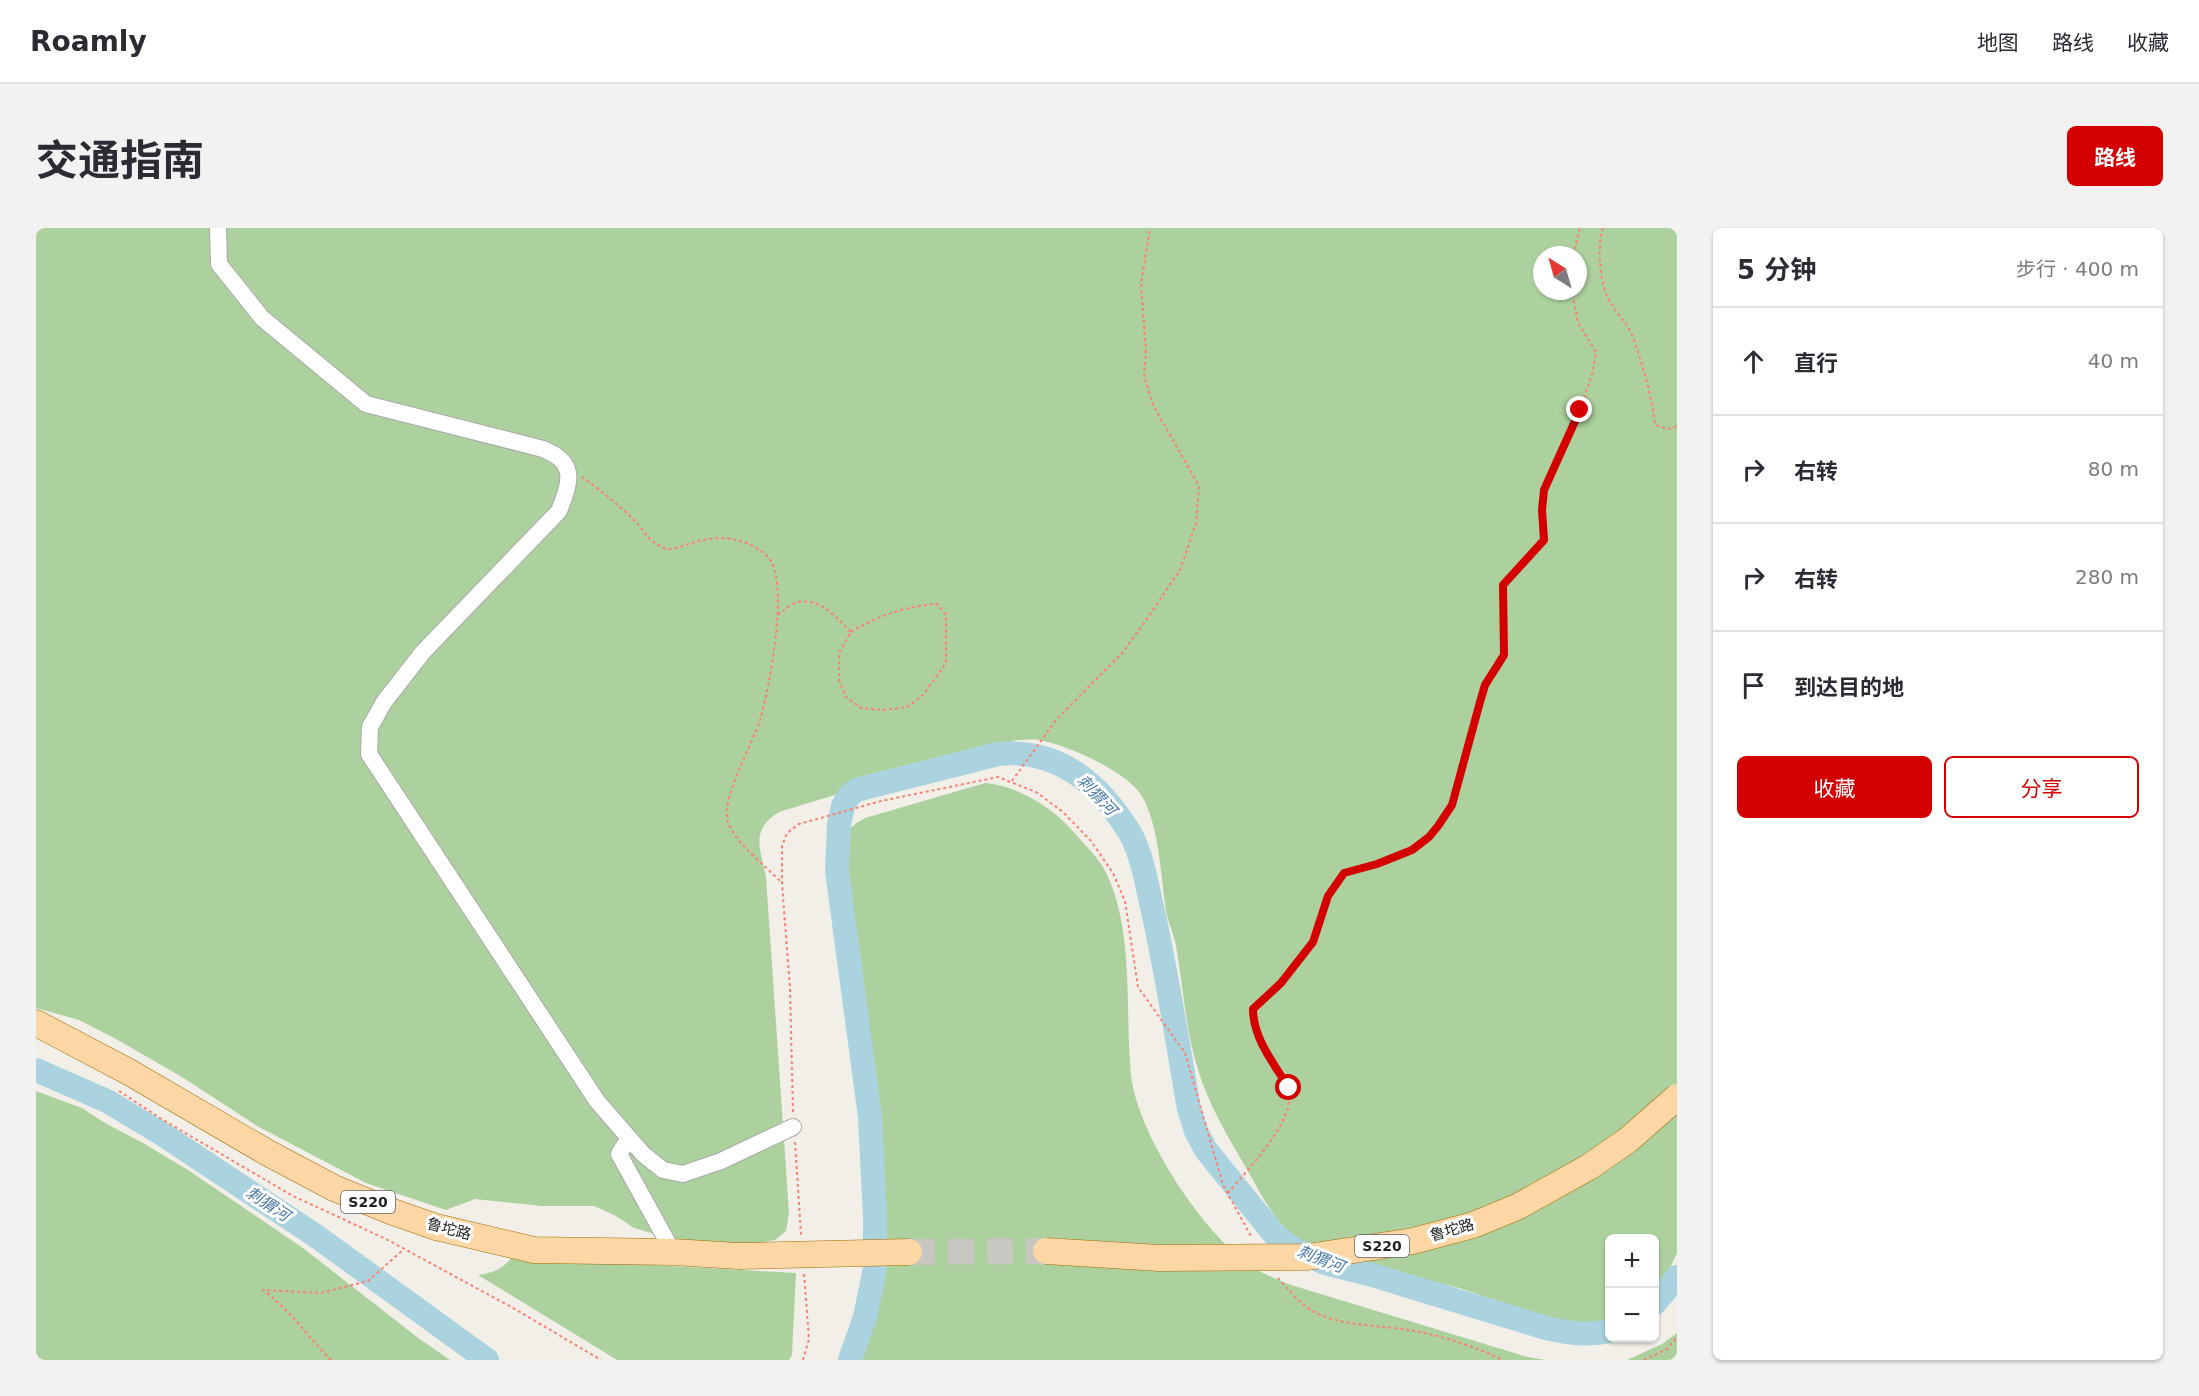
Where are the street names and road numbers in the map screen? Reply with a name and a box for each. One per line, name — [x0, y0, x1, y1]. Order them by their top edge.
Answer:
road number: S220 — [341, 1191, 395, 1213]
street label: 鲁坨路 — [425, 1214, 473, 1244]
street label: 鲁坨路 — [1428, 1215, 1476, 1245]
road number: S220 — [1355, 1235, 1409, 1257]

